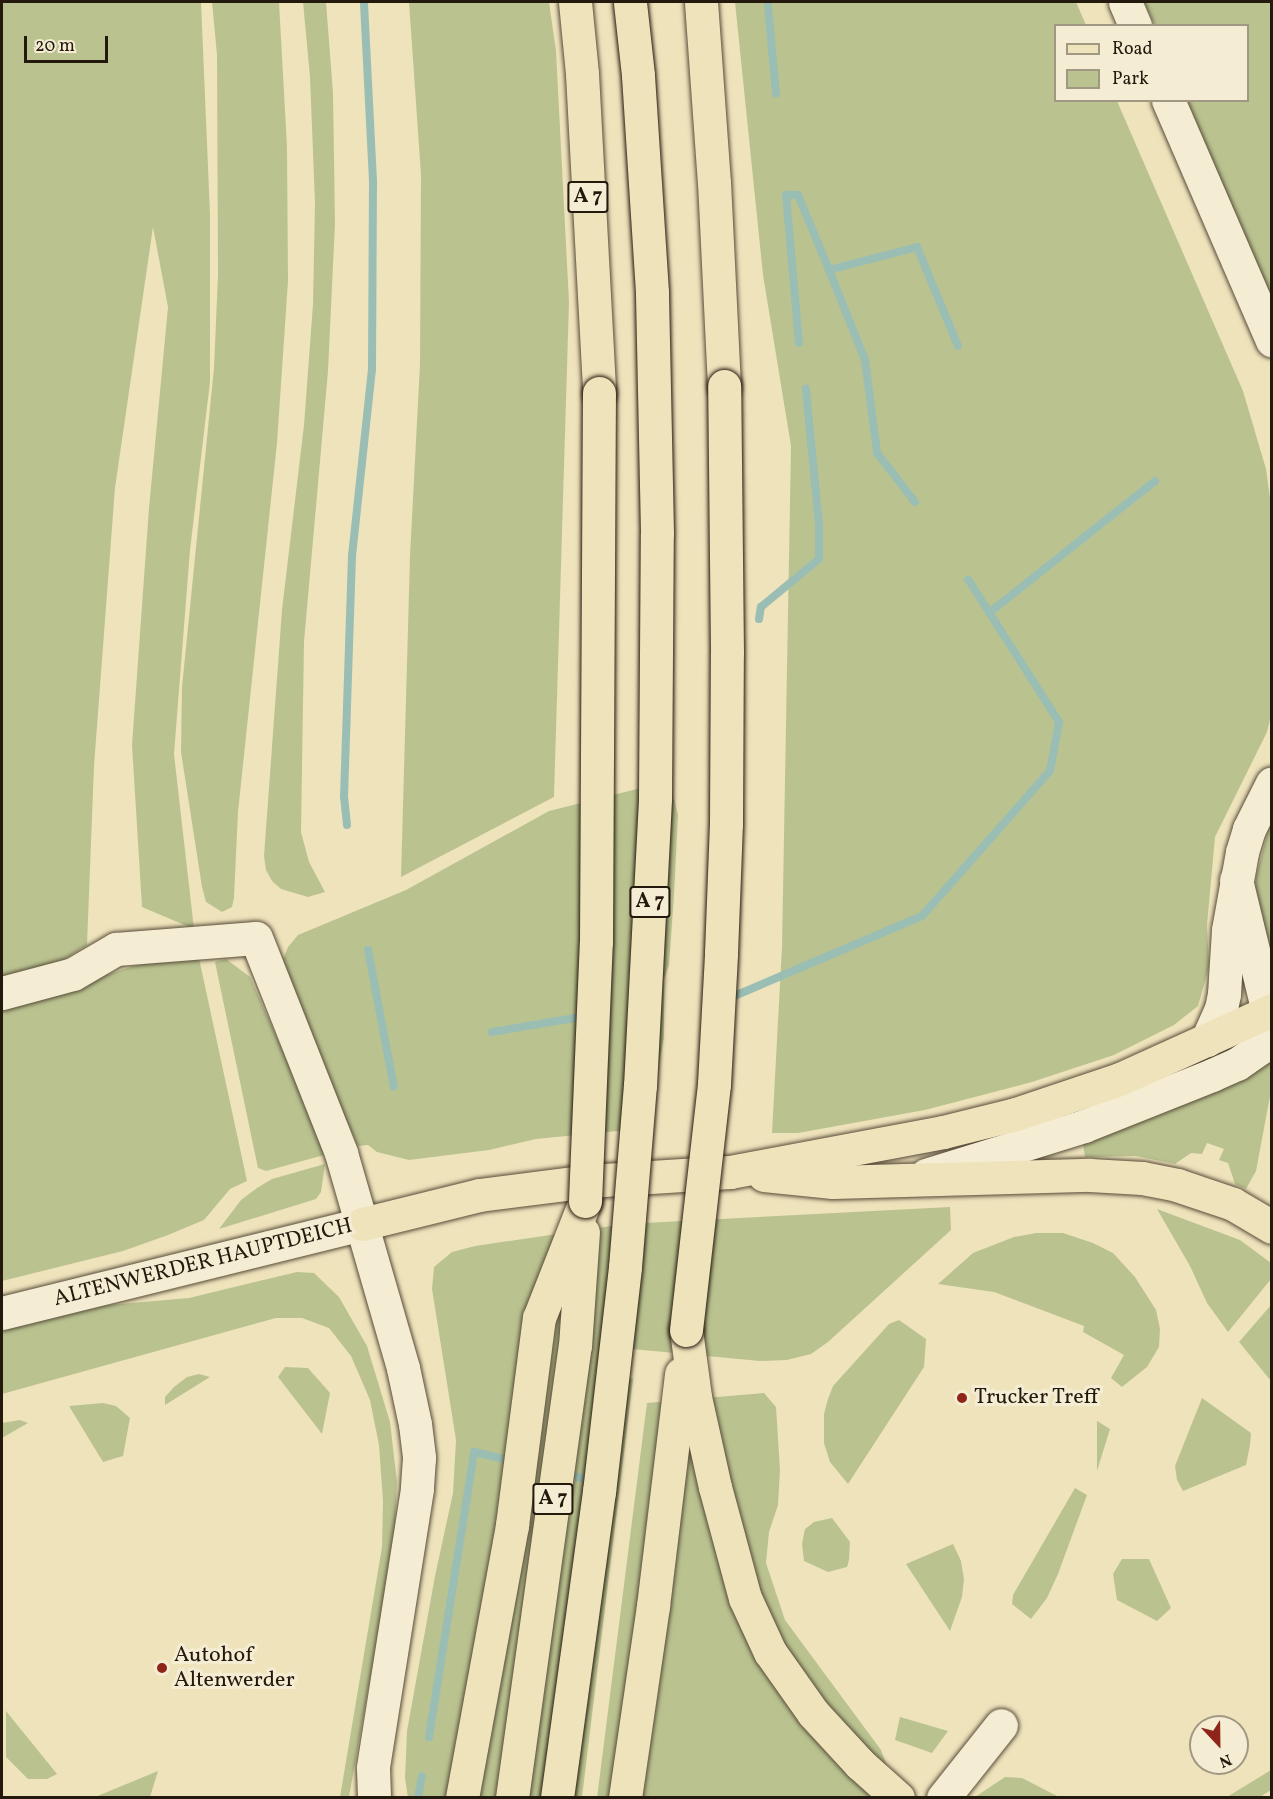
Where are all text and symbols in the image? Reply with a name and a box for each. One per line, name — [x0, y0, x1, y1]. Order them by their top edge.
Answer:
scale bar — [27, 24, 111, 62]
legend — [1054, 24, 1249, 102]
text: 20 m — [35, 34, 75, 59]
text: Road — [1112, 37, 1153, 62]
text: Park — [1112, 67, 1149, 92]
road number: A 7 — [567, 179, 609, 215]
road number: A 7 — [629, 884, 671, 920]
street label: ALTENWERDER HAUPTDEICH — [51, 1213, 355, 1313]
place label: Trucker Treff — [974, 1385, 1099, 1411]
marker: Trucker Treff — [955, 1391, 969, 1405]
road number: A 7 — [532, 1481, 574, 1517]
place label: Autohof Altenwerder — [174, 1642, 295, 1694]
marker: Autohof Altenwerder — [155, 1661, 169, 1675]
north arrow — [1189, 1715, 1249, 1775]
text: N — [1215, 1747, 1235, 1772]

